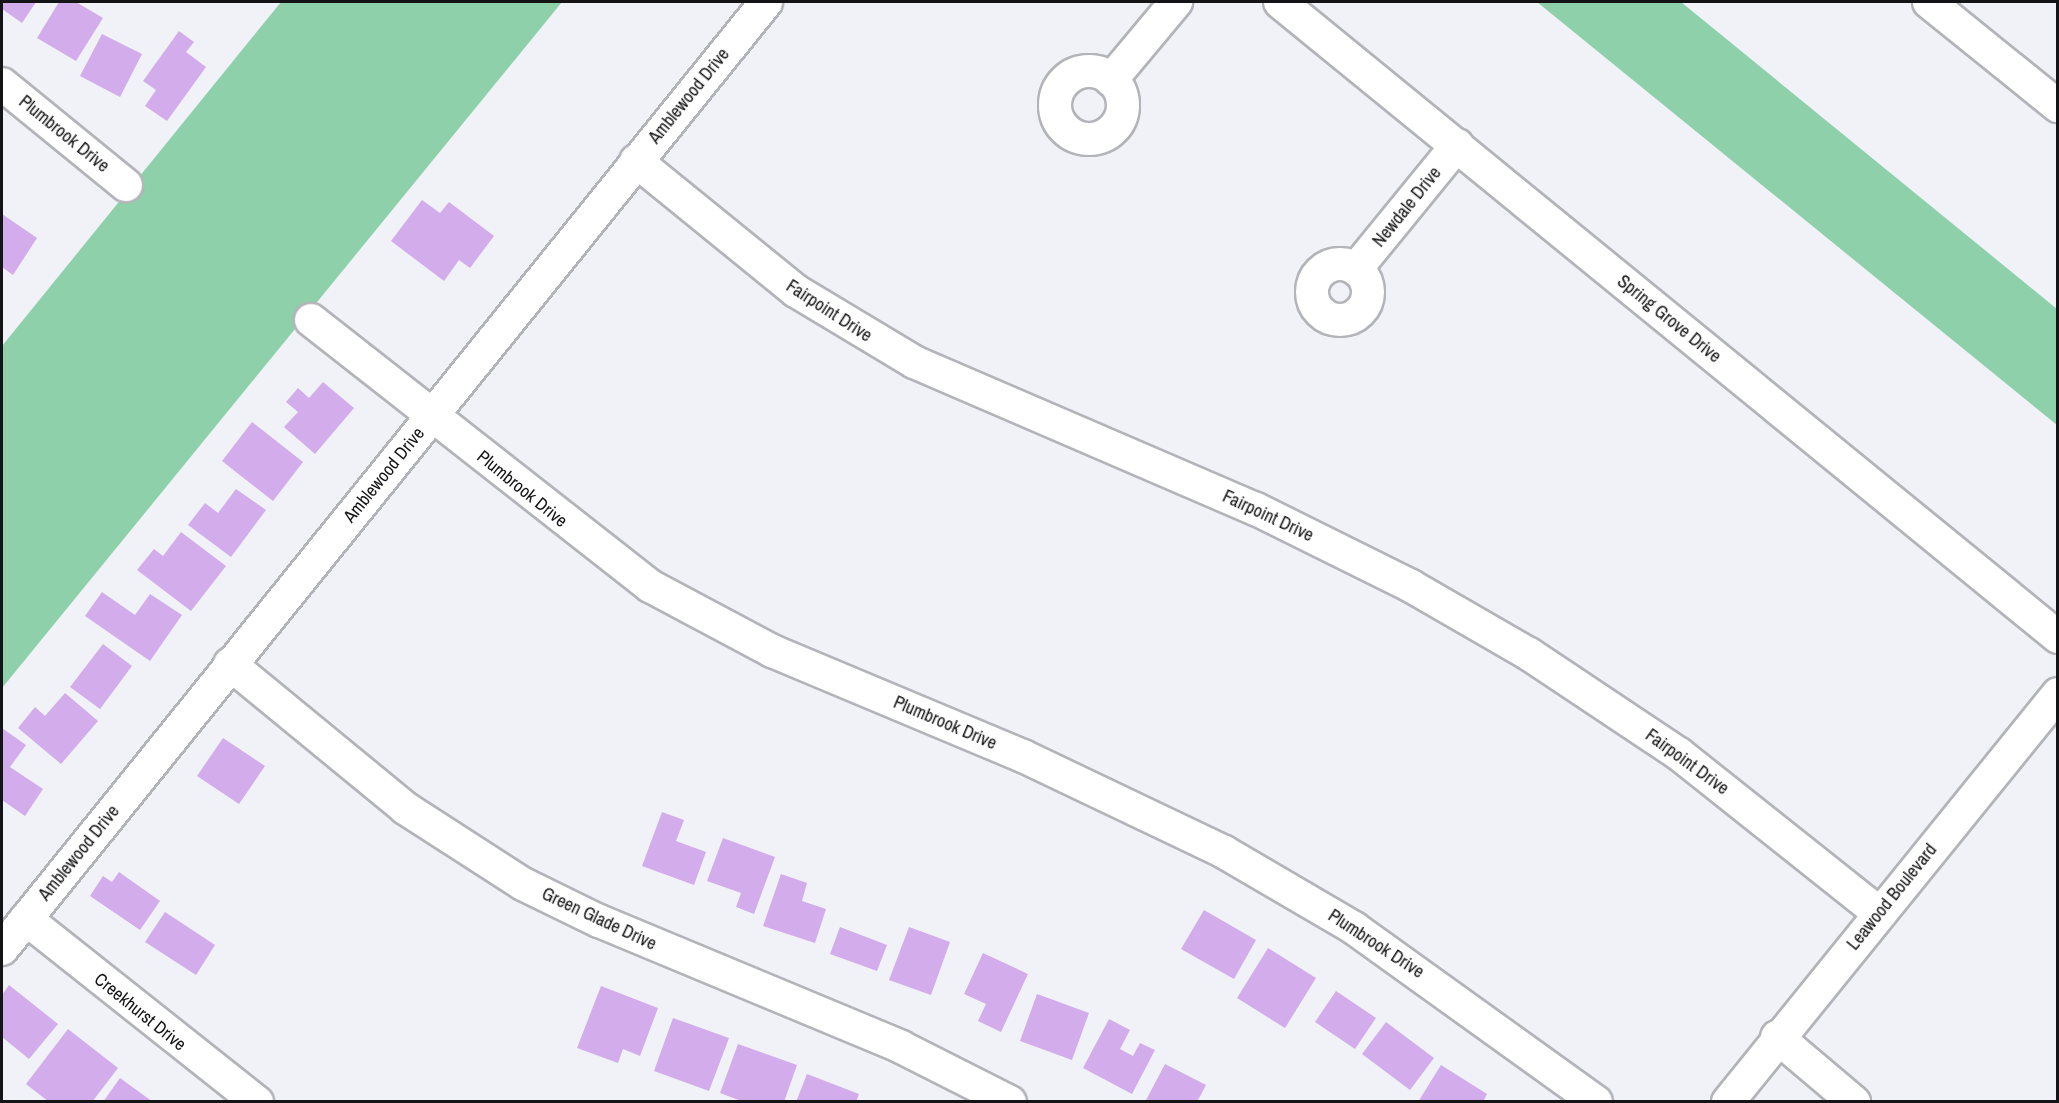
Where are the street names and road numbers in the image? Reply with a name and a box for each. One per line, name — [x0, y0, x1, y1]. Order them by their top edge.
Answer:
street label: Amblewood Drive — [644, 44, 734, 148]
street label: Plumbrook Drive — [14, 91, 114, 177]
street label: Newdale Drive — [1368, 163, 1446, 251]
street label: Spring Grove Drive — [1613, 271, 1725, 367]
street label: Fairpoint Drive — [782, 275, 876, 347]
street label: Amblewood Drive — [339, 423, 429, 527]
street label: Plumbrook Drive — [472, 446, 572, 532]
street label: Fairpoint Drive — [1219, 486, 1317, 546]
street label: Plumbrook Drive — [890, 692, 1000, 754]
street label: Fairpoint Drive — [1641, 725, 1733, 799]
street label: Amblewood Drive — [34, 801, 124, 905]
street label: Leawood Boulevard — [1843, 840, 1941, 954]
street label: Green Glade Drive — [538, 883, 660, 955]
street label: Plumbrook Drive — [1324, 905, 1428, 983]
street label: Creekhurst Drive — [90, 969, 190, 1055]

